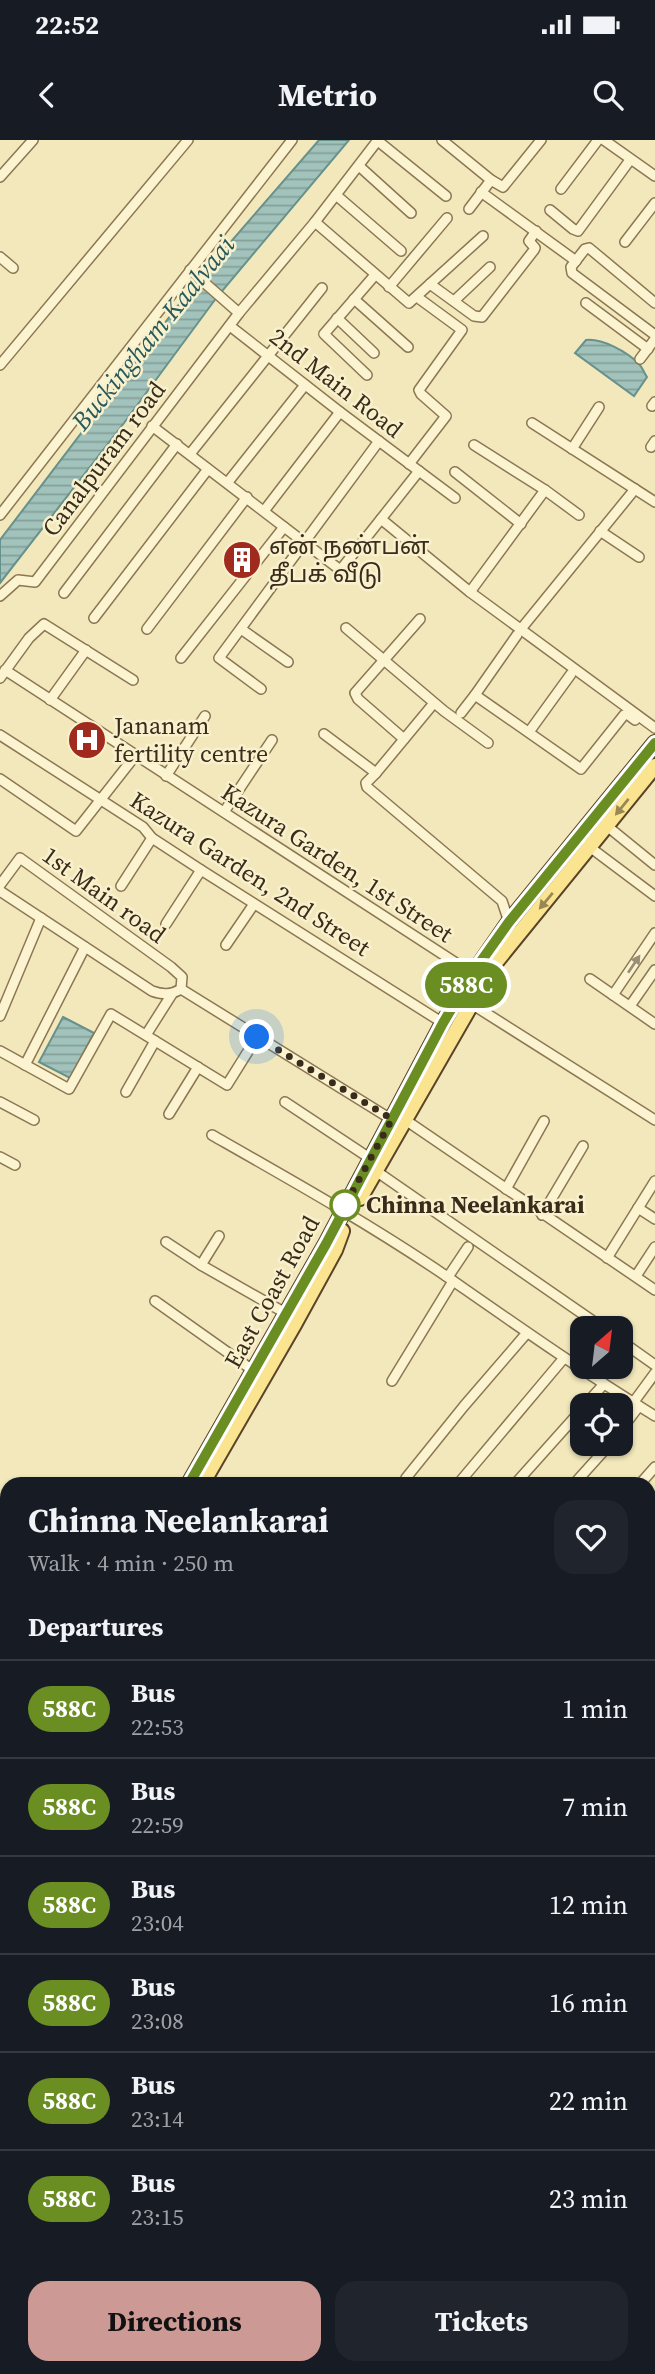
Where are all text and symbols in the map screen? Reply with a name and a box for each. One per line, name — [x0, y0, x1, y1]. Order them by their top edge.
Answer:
text: 22:52 — [35, 7, 99, 43]
text: Metrio — [278, 73, 377, 117]
icon: back — [28, 76, 66, 114]
icon: search — [589, 76, 627, 114]
water label: Buckingham Kaalvaai — [63, 228, 243, 439]
street label: 2nd Main Road — [263, 320, 410, 445]
street label: Canalpuram road — [34, 374, 173, 543]
place label: என் நண்பன் தீபக் வீடு — [269, 529, 430, 590]
building icon: என் நண்பன் தீபக் வீடு — [221, 539, 263, 581]
place label: Jananam fertility centre — [113, 709, 268, 770]
hospital icon: Jananam fertility centre — [66, 719, 108, 761]
street label: Kazura Garden, 1st Street — [215, 775, 460, 950]
street label: Kazura Garden, 2nd Street — [124, 784, 377, 964]
one-way arrow — [615, 798, 630, 816]
street label: 1st Main road — [36, 839, 173, 951]
one-way arrow — [539, 892, 554, 909]
one-way arrow — [627, 955, 641, 973]
line badge: 588C — [417, 962, 515, 1008]
text: 588C — [439, 968, 493, 1001]
your location — [239, 1019, 274, 1054]
place label: Chinna Neelankarai — [366, 1188, 585, 1221]
marker: Chinna Neelankarai — [330, 1190, 360, 1220]
street label: East Coast Road — [216, 1209, 327, 1374]
north arrow — [570, 1316, 634, 1379]
map controls — [570, 1316, 633, 1456]
button: locate — [570, 1393, 633, 1456]
text: Chinna Neelankarai — [28, 1498, 329, 1543]
button: heart — [554, 1500, 628, 1574]
text: Walk · 4 min · 250 m — [28, 1547, 234, 1579]
text: Departures — [28, 1609, 163, 1645]
text: Bus — [131, 1675, 175, 1711]
text: 1 min — [562, 1691, 628, 1727]
text: 588C — [42, 1692, 96, 1725]
text: 22:53 — [131, 1711, 184, 1743]
text: Bus — [131, 1773, 175, 1809]
text: 7 min — [562, 1789, 628, 1825]
text: 588C — [42, 1790, 96, 1823]
text: 22:59 — [131, 1809, 184, 1841]
text: Bus — [131, 1871, 175, 1907]
text: 12 min — [549, 1887, 628, 1923]
text: 588C — [42, 1888, 96, 1921]
text: 23:04 — [131, 1907, 184, 1939]
text: Bus — [131, 1969, 175, 2005]
text: 16 min — [549, 1985, 628, 2021]
text: 588C — [42, 1986, 96, 2019]
text: 23:08 — [131, 2005, 184, 2037]
text: Bus — [131, 2067, 175, 2103]
text: 22 min — [549, 2083, 628, 2119]
text: 588C — [42, 2084, 96, 2117]
text: 23:14 — [131, 2103, 184, 2135]
text: Bus — [131, 2165, 175, 2201]
text: 23 min — [549, 2181, 628, 2217]
text: 588C — [42, 2182, 96, 2215]
text: 23:15 — [131, 2201, 184, 2233]
button: Directions — [28, 2281, 321, 2361]
button: Tickets — [335, 2281, 628, 2361]

